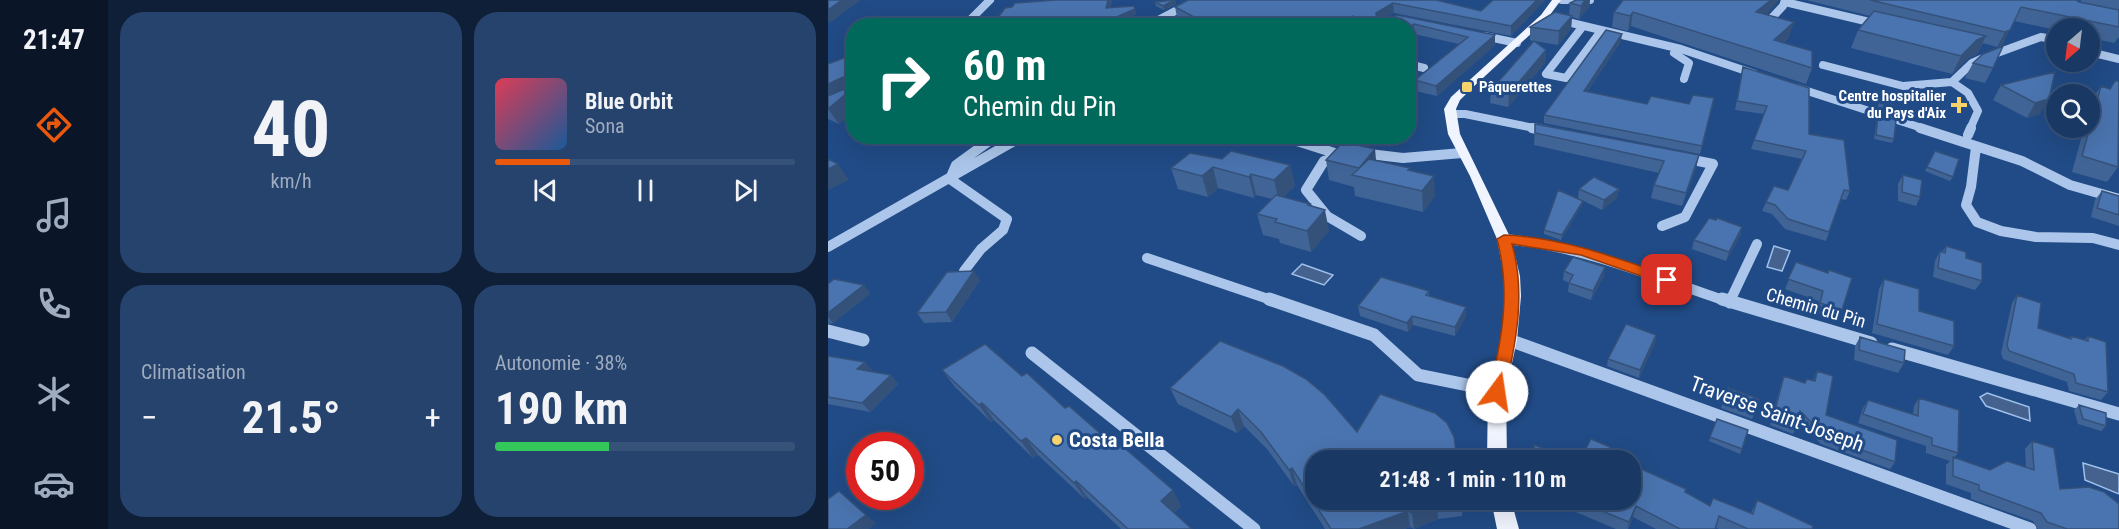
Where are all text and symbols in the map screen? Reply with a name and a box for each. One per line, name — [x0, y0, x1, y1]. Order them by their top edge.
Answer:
north arrow — [2046, 18, 2100, 72]
map controls — [2046, 18, 2100, 138]
text: 21:47 — [23, 24, 85, 56]
text: 60 m — [963, 41, 1046, 90]
icon: right — [864, 42, 942, 120]
place label: Pâquerettes — [1479, 78, 1552, 96]
marker: Pâquerettes — [1460, 80, 1474, 94]
text: 40 — [252, 84, 330, 175]
button: search — [2046, 84, 2100, 138]
place label: Centre hospitalier du Pays d'Aix — [1839, 87, 1946, 122]
text: Blue Orbit — [585, 89, 673, 114]
text: Chemin du Pin — [963, 91, 1117, 123]
marker: Centre hospitalier du Pays d'Aix — [1950, 96, 1968, 114]
icon: directions — [33, 104, 75, 146]
text: Sona — [585, 114, 625, 138]
text: km/h — [270, 169, 312, 193]
icon: previous — [529, 174, 562, 207]
icon: pause — [629, 174, 662, 207]
icon: next — [729, 174, 762, 207]
icon: music — [33, 194, 75, 236]
pin — [1641, 254, 1692, 305]
icon: arrive — [1650, 263, 1683, 296]
icon: phone — [33, 283, 75, 325]
street label: Chemin du Pin — [1764, 283, 1868, 332]
text: Autonomie · 38% — [495, 351, 627, 375]
text: Climatisation — [141, 360, 246, 384]
position arrow — [1465, 360, 1529, 424]
street label: Traverse Saint-Joseph — [1687, 371, 1867, 457]
icon: climate — [33, 373, 75, 415]
text: 190 km — [495, 382, 628, 435]
text: 21.5° — [242, 391, 340, 444]
text: − — [141, 398, 158, 437]
text: + — [425, 398, 441, 437]
place label: Costa Bella — [1069, 428, 1165, 452]
speed limit sign: 50 — [846, 432, 924, 510]
marker: Costa Bella — [1050, 433, 1064, 447]
icon: car — [33, 463, 75, 505]
text: 21:48 · 1 min · 110 m — [1380, 467, 1566, 492]

